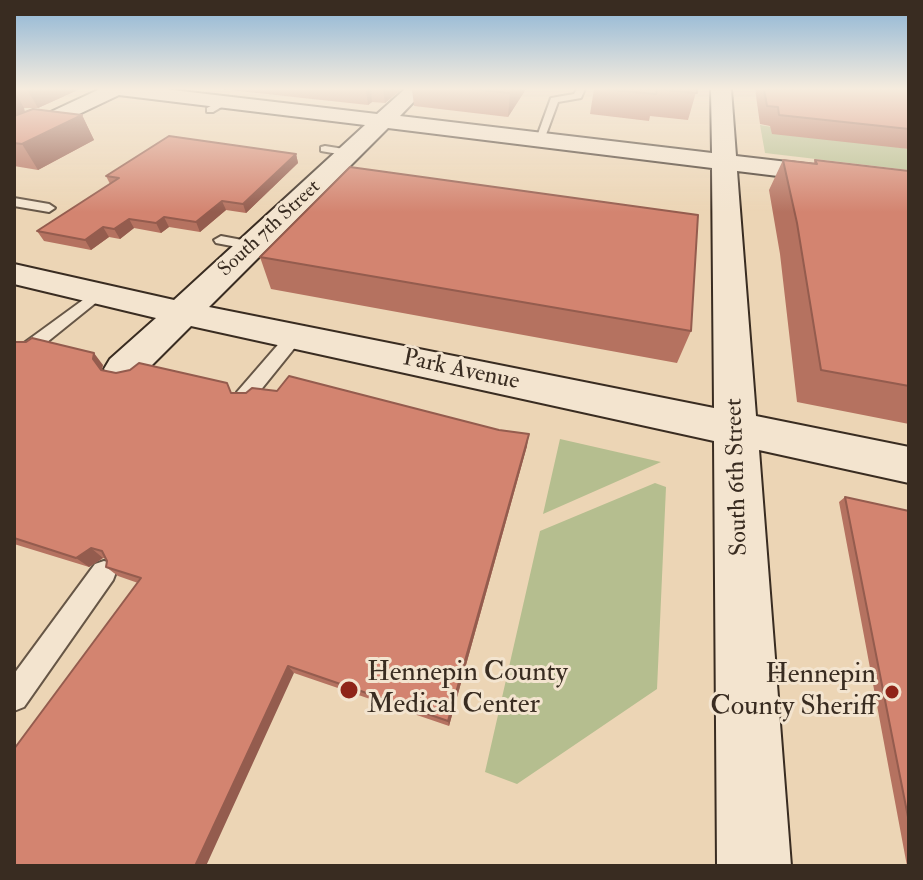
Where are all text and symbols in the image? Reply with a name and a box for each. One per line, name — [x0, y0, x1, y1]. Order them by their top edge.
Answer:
street label: South 7th Street — [214, 176, 326, 282]
street label: Park Avenue — [400, 345, 522, 397]
street label: South 6th Street — [721, 398, 755, 556]
place label: Hennepin County Medical Center — [367, 657, 568, 723]
place label: Hennepin County Sheriff — [710, 659, 876, 725]
marker: Hennepin County Medical Center — [338, 679, 360, 701]
marker: Hennepin County Sheriff — [883, 683, 901, 701]

